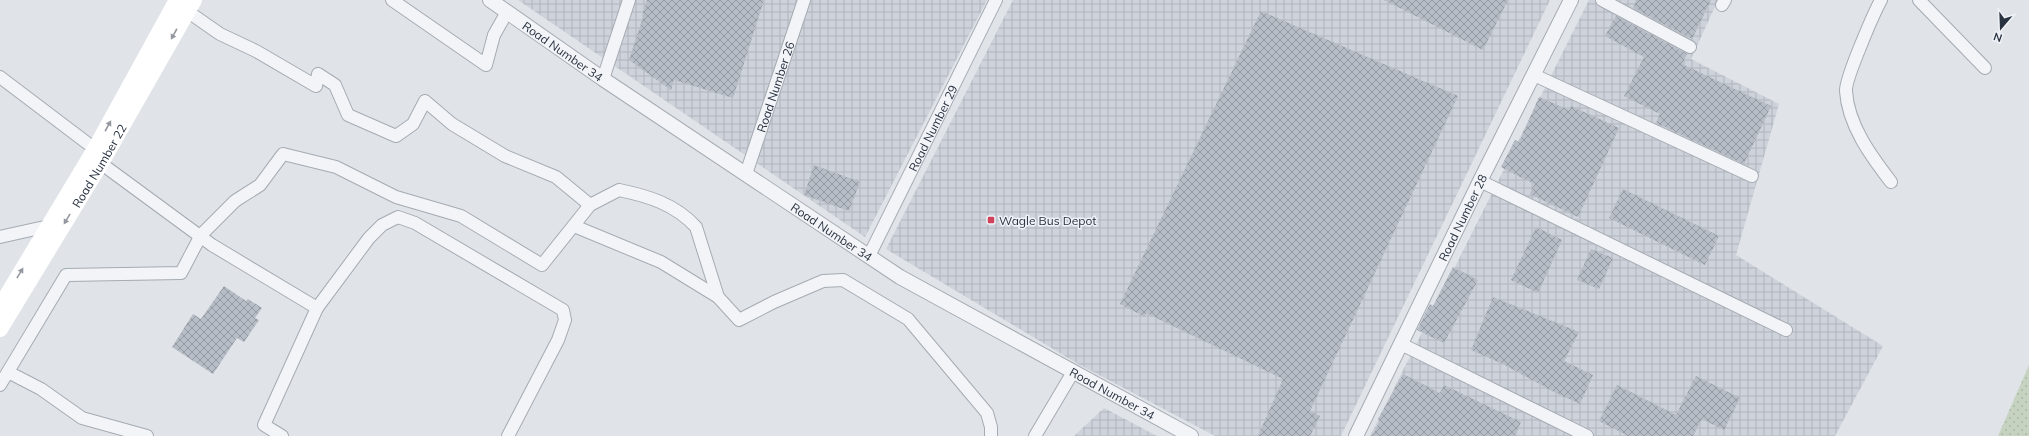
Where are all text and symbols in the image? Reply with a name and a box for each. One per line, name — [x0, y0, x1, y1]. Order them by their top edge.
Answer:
north arrow — [1981, 8, 2021, 48]
street label: Road Number 34 — [520, 18, 606, 84]
one-way arrow — [171, 28, 178, 40]
text: N — [1992, 29, 2004, 45]
street label: Road Number 26 — [753, 39, 797, 134]
street label: Road Number 29 — [905, 82, 960, 174]
one-way arrow — [105, 120, 112, 131]
street label: Road Number 22 — [68, 121, 129, 210]
street label: Road Number 28 — [1435, 172, 1490, 263]
street label: Road Number 34 — [788, 199, 875, 264]
place label: Wagle Bus Depot — [999, 213, 1096, 228]
one-way arrow — [63, 214, 71, 224]
marker: Wagle Bus Depot — [986, 215, 996, 225]
one-way arrow — [17, 267, 24, 279]
street label: Road Number 34 — [1067, 364, 1158, 422]

